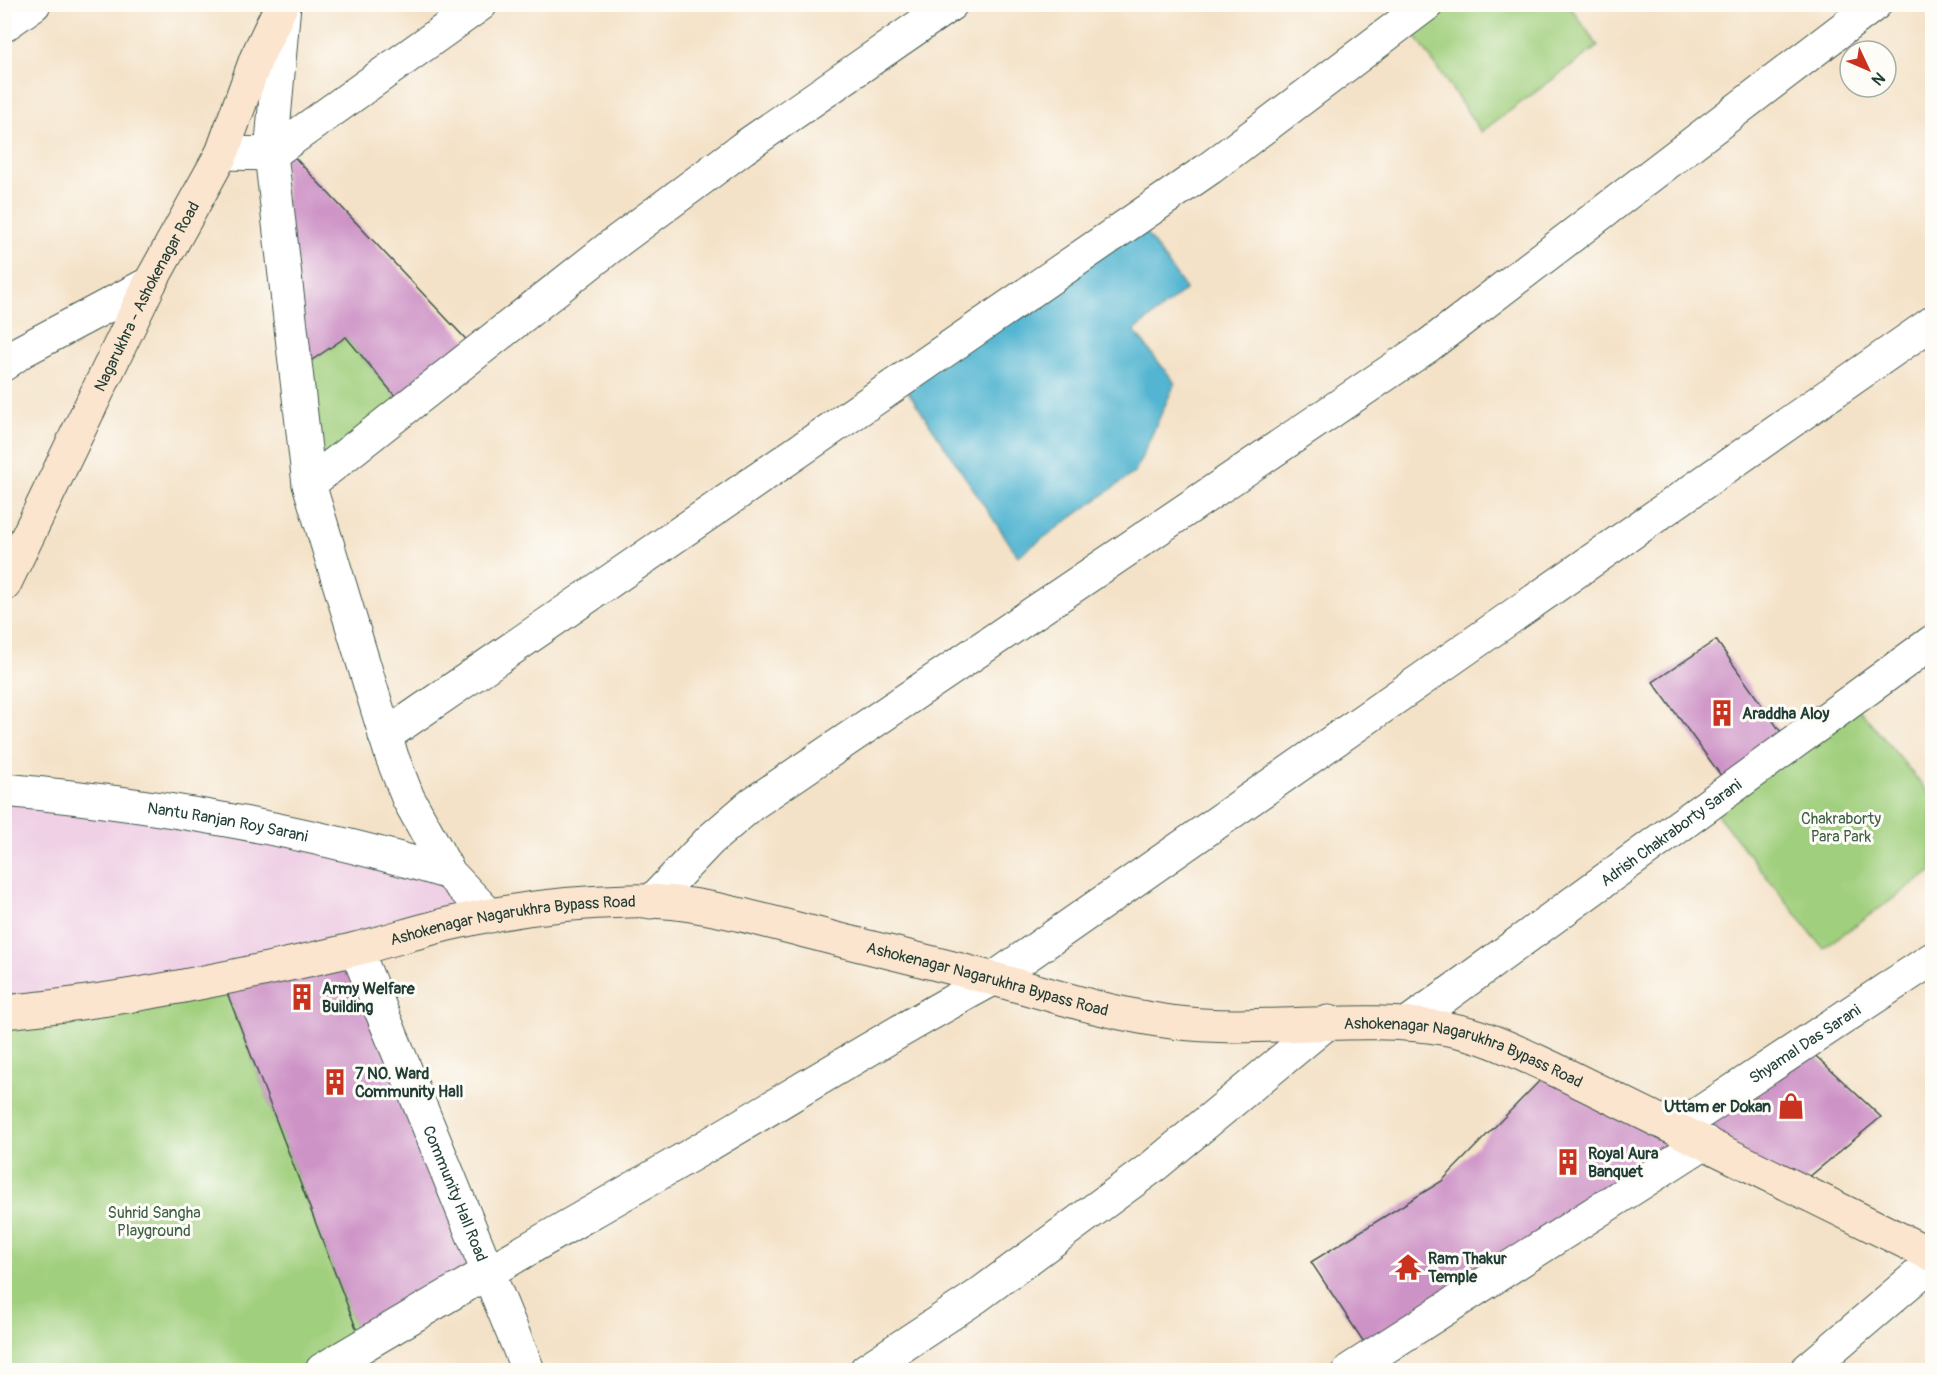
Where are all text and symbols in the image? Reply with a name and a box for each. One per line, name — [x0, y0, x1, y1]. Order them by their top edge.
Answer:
north arrow — [1838, 39, 1898, 99]
text: N — [1867, 68, 1889, 90]
street label: Nagarukhra - Ashokenagar Road — [90, 198, 204, 395]
building icon: Araddha Aloy — [1707, 698, 1737, 728]
place label: Araddha Aloy — [1742, 704, 1829, 724]
street label: Adrish Chakraborty Sarani — [1597, 775, 1746, 891]
street label: Nantu Ranjan Roy Sarani — [146, 798, 310, 847]
park label: Chakraborty Para Park — [1801, 809, 1881, 847]
street label: Ashokenagar Nagarukhra Bypass Road — [388, 892, 636, 950]
street label: Ashokenagar Nagarukhra Bypass Road — [864, 938, 1110, 1021]
place label: Army Welfare Building — [322, 979, 416, 1017]
building icon: Army Welfare Building — [287, 982, 317, 1012]
street label: Shyamal Das Sarani — [1746, 1000, 1865, 1088]
street label: Ashokenagar Nagarukhra Bypass Road — [1343, 1014, 1586, 1093]
place label: 7 NO. Ward Community Hall — [355, 1064, 463, 1102]
building icon: 7 NO. Ward Community Hall — [320, 1067, 350, 1097]
shop icon: Uttam er Dokan — [1776, 1091, 1806, 1121]
place label: Uttam er Dokan — [1664, 1097, 1771, 1117]
street label: Community Hall Road — [418, 1123, 492, 1265]
place label: Royal Aura Banquet — [1588, 1144, 1659, 1182]
building icon: Royal Aura Banquet — [1553, 1147, 1583, 1177]
park label: Suhrid Sangha Playground — [107, 1203, 201, 1241]
place label: Ram Thakur Temple — [1427, 1249, 1507, 1287]
temple icon: Ram Thakur Temple — [1393, 1252, 1423, 1282]

